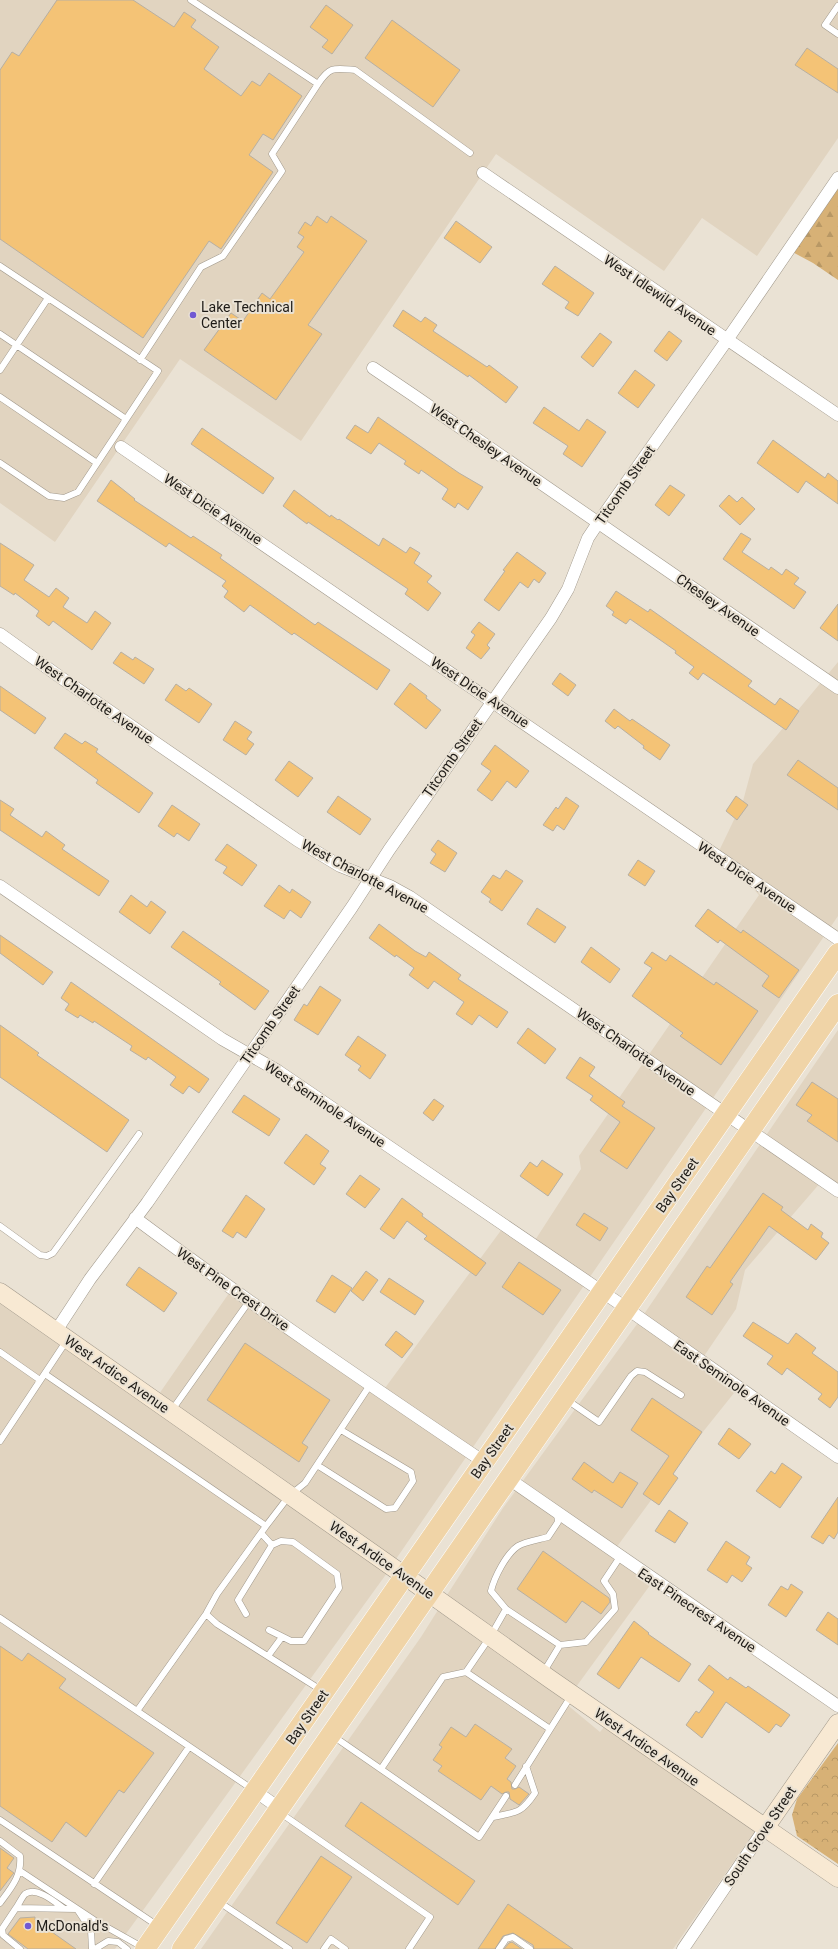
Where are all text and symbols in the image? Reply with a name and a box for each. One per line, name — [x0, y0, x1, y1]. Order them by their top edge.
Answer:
street label: West Idlewild Avenue — [601, 251, 719, 339]
place label: Lake Technical Center — [201, 299, 293, 331]
marker: Lake Technical Center — [188, 310, 198, 320]
street label: West Chesley Avenue — [427, 400, 545, 490]
street label: Titcomb Street — [592, 442, 658, 527]
street label: West Dicie Avenue — [161, 470, 265, 548]
street label: Chesley Avenue — [673, 570, 763, 640]
street label: West Charlotte Avenue — [32, 653, 156, 747]
street label: West Dicie Avenue — [428, 653, 532, 731]
street label: Titcomb Street — [419, 715, 485, 800]
street label: West Charlotte Avenue — [299, 836, 431, 916]
street label: West Dicie Avenue — [695, 838, 799, 916]
street label: Titcomb Street — [237, 982, 303, 1067]
street label: West Charlotte Avenue — [574, 1005, 698, 1099]
street label: West Seminole Avenue — [262, 1058, 388, 1150]
street label: Bay Street — [652, 1154, 702, 1216]
street label: West Pine Crest Drive — [174, 1244, 292, 1334]
street label: West Ardice Avenue — [62, 1332, 172, 1416]
street label: East Seminole Avenue — [671, 1337, 793, 1429]
street label: Bay Street — [467, 1420, 517, 1482]
street label: West Ardice Avenue — [327, 1518, 437, 1602]
street label: East Pinecrest Avenue — [635, 1565, 759, 1655]
street label: Bay Street — [282, 1686, 332, 1748]
street label: West Ardice Avenue — [592, 1705, 702, 1789]
street label: South Grove Street — [721, 1783, 799, 1889]
place label: McDonald's — [36, 1918, 109, 1934]
marker: McDonald's — [23, 1921, 33, 1931]

